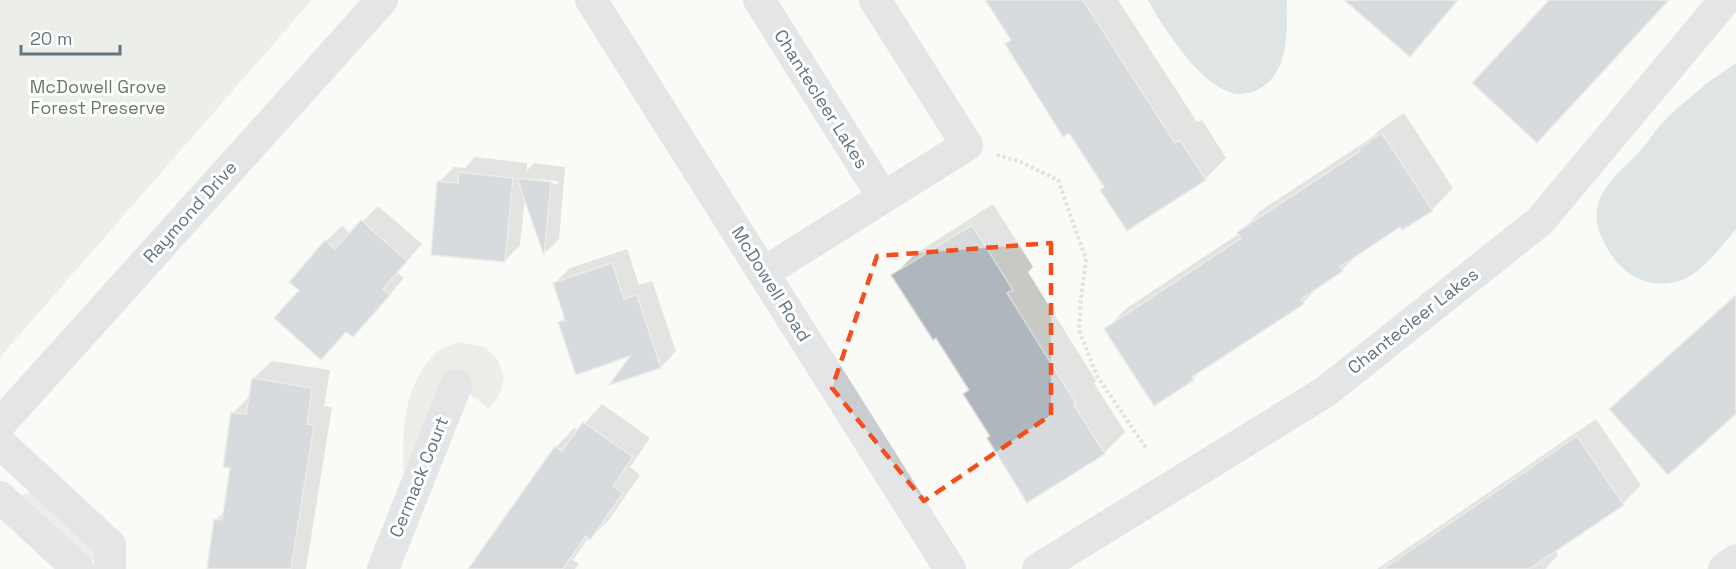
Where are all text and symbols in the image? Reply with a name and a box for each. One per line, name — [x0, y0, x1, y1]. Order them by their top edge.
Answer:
scale bar — [21, 18, 120, 56]
street label: Chantecleer Lakes — [769, 25, 874, 173]
text: 20 m — [30, 27, 73, 50]
park label: McDowell Grove Forest Preserve — [30, 75, 166, 119]
street label: Raymond Drive — [138, 156, 241, 267]
street label: McDowell Road — [727, 222, 816, 346]
street label: Chantecleer Lakes — [1343, 262, 1483, 379]
street label: Cermack Court — [384, 413, 453, 541]

